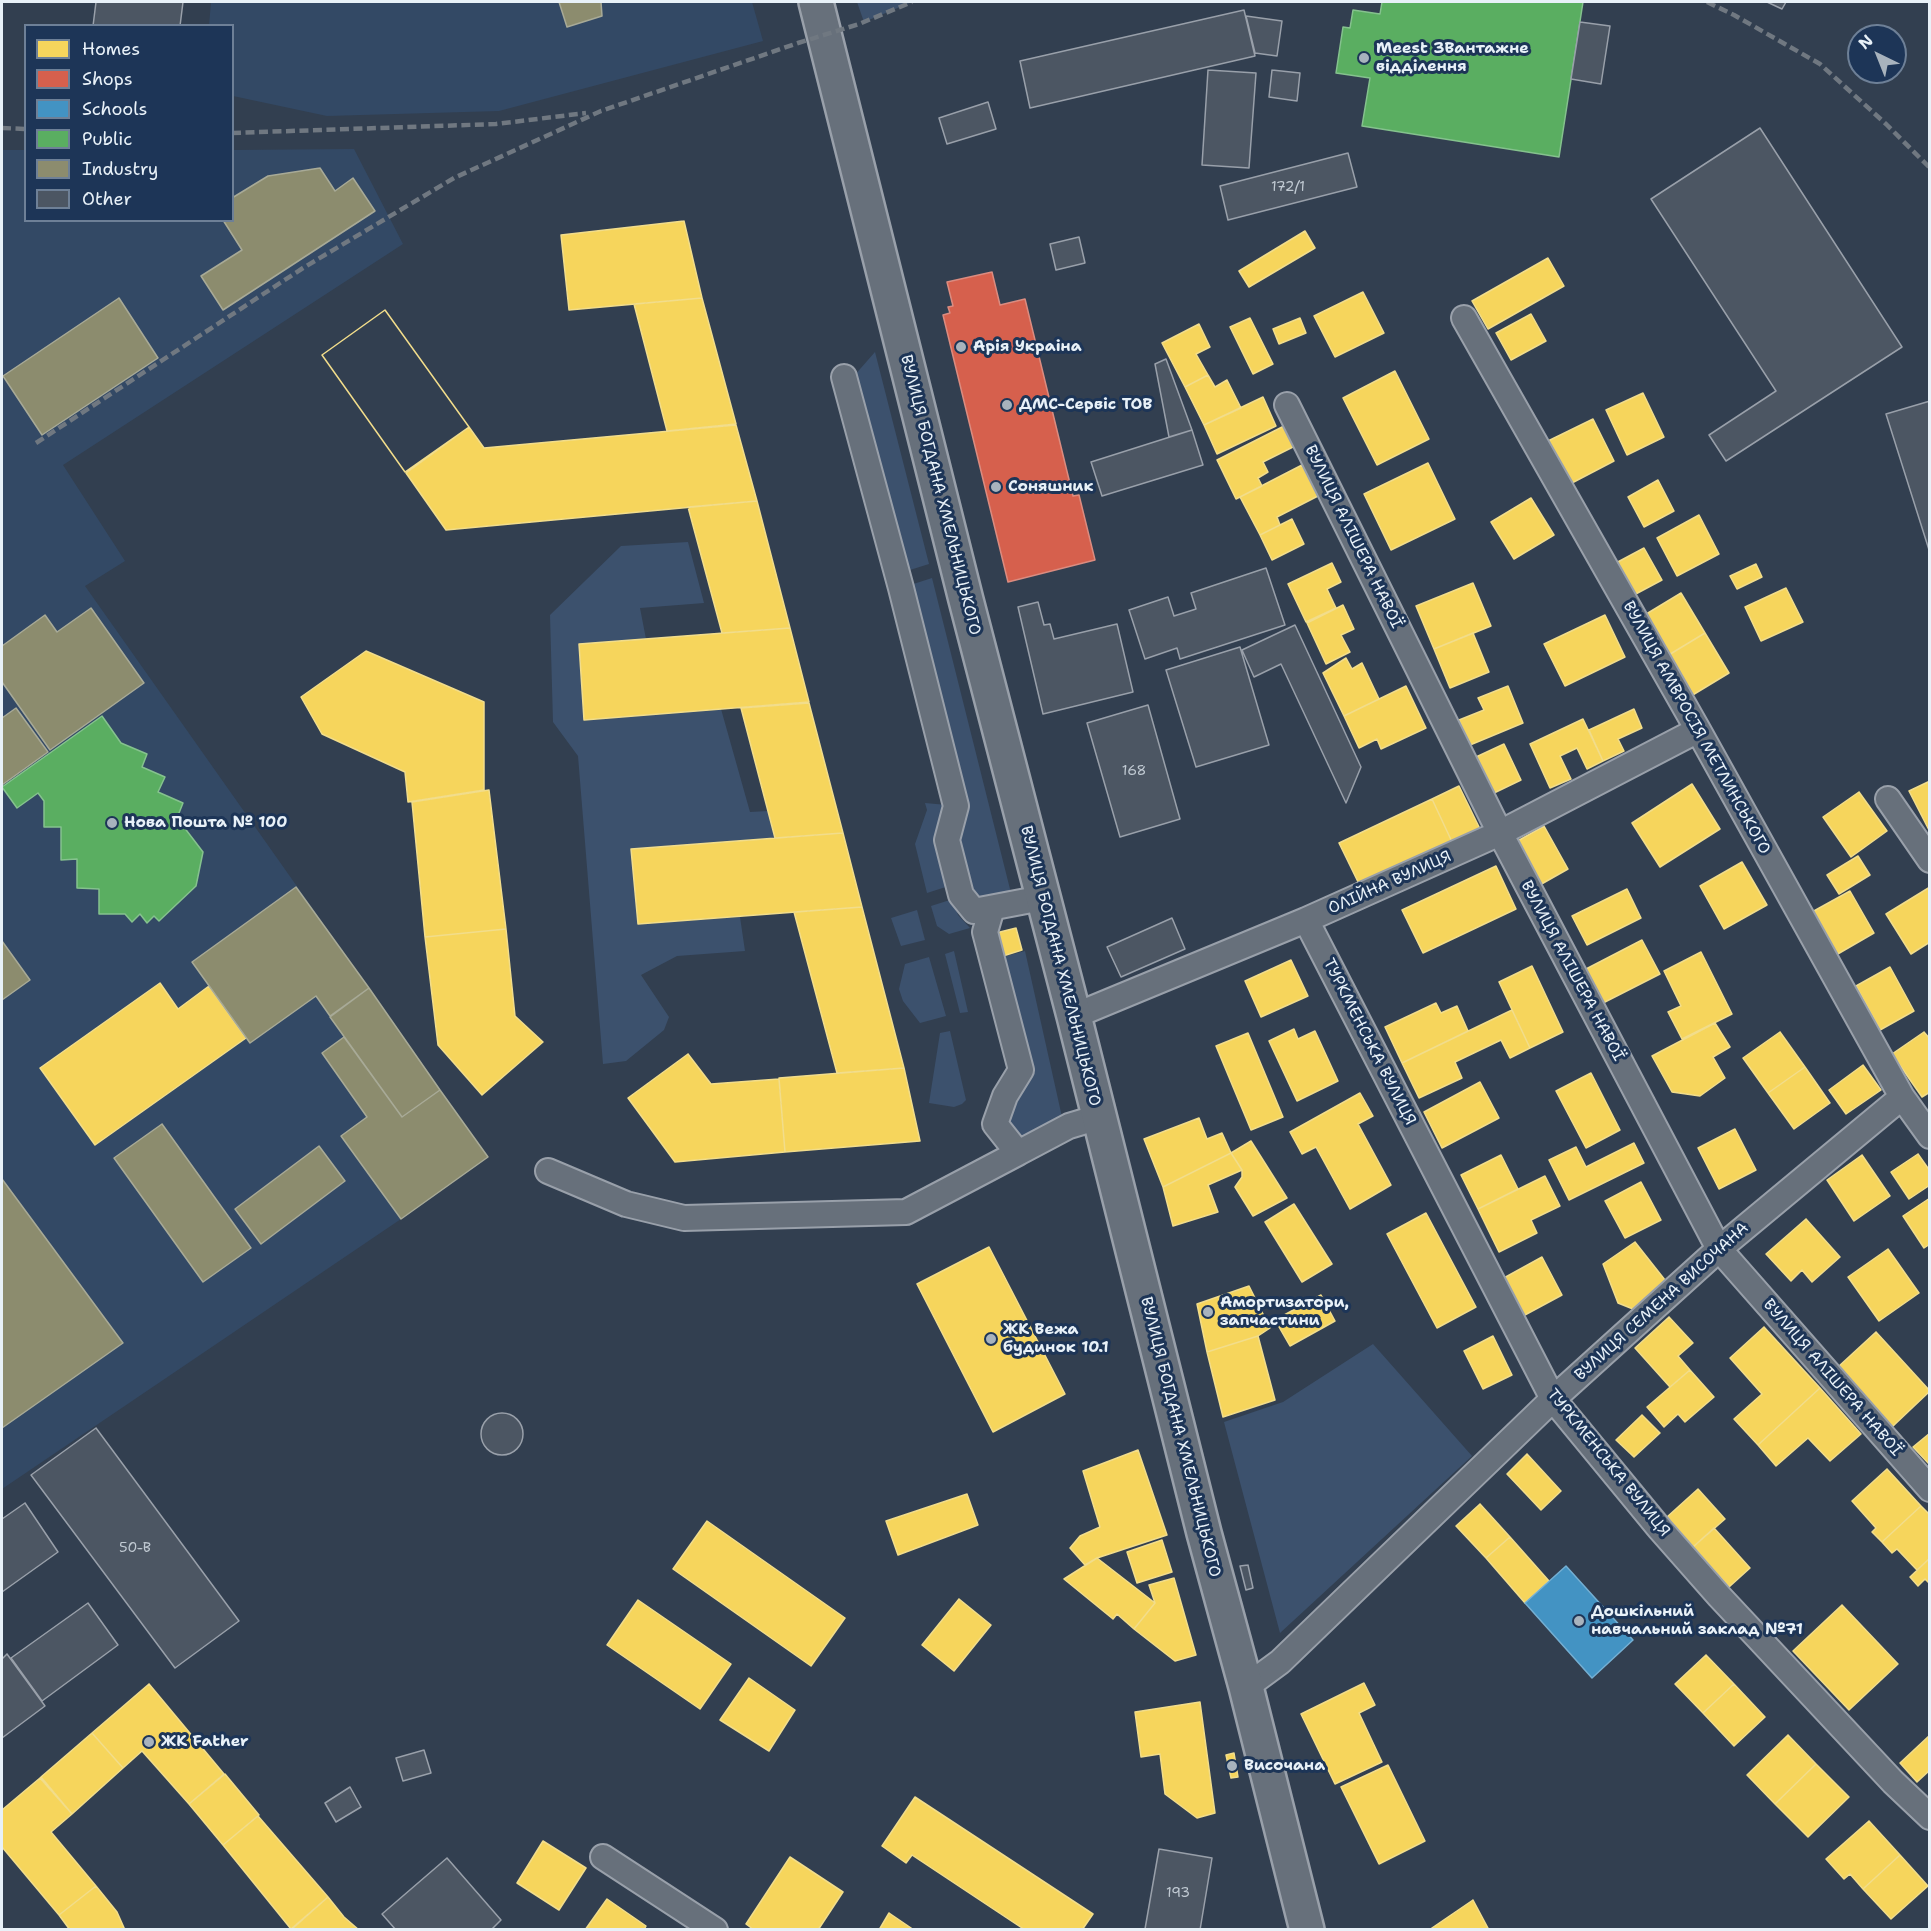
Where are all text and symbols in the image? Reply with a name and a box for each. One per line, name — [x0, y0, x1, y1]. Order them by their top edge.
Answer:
legend — [24, 24, 234, 222]
north arrow — [1847, 24, 1907, 84]
text: N — [1854, 30, 1878, 54]
text: Homes — [82, 37, 140, 61]
place label: Meest 3Вантажне відділення — [1376, 39, 1529, 77]
marker: Meest 3Вантажне відділення — [1357, 51, 1371, 65]
text: Shops — [82, 67, 133, 91]
text: Schools — [82, 97, 148, 121]
text: Public — [82, 127, 132, 151]
text: Industry — [82, 157, 158, 181]
house number: 172/1 — [1271, 179, 1305, 195]
text: Other — [82, 187, 132, 211]
place label: Арія Украіна — [973, 337, 1082, 357]
marker: Арія Украіна — [954, 340, 968, 354]
street label: ВУЛИЦЯ БОГДАНА ХМЕЛЬНИЦЬКОГО — [896, 353, 984, 637]
place label: ДМС-Сервіс ТОВ — [1019, 395, 1152, 415]
marker: ДМС-Сервіс ТОВ — [1000, 398, 1014, 412]
street label: ВУЛИЦЯ АЛІШЕРА НАВОЇ — [1300, 442, 1406, 632]
place label: Соняшник — [1008, 477, 1093, 497]
marker: Соняшник — [989, 480, 1003, 494]
street label: ВУЛИЦЯ АМВРОСІЯ МЕТЛИНСЬКОГО — [1618, 598, 1774, 858]
house number: 168 — [1122, 763, 1146, 779]
place label: Нова Пошта № 100 — [124, 813, 287, 833]
marker: Нова Пошта № 100 — [105, 816, 119, 830]
street label: ВУЛИЦЯ БОГДАНА ХМЕЛЬНИЦЬКОГО — [1016, 824, 1104, 1108]
street label: ОЛІЙНА ВУЛИЦЯ — [1326, 847, 1454, 919]
street label: ВУЛИЦЯ АЛІШЕРА НАВОЇ — [1516, 877, 1628, 1065]
street label: ТУРКМЕНСЬКА ВУЛИЦЯ — [1319, 955, 1419, 1129]
street label: ВУЛИЦЯ СЕМЕНА ВИСОЧАНА — [1571, 1219, 1753, 1385]
place label: Амортизатори, запчастини — [1220, 1293, 1349, 1331]
street label: ВУЛИЦЯ БОГДАНА ХМЕЛЬНИЦЬКОГО — [1136, 1295, 1224, 1579]
street label: ВУЛИЦЯ АЛІШЕРА НАВОЇ — [1759, 1296, 1905, 1460]
marker: Амортизатори, запчастини — [1201, 1305, 1215, 1319]
place label: ЖК Вежа будинок 10.1 — [1003, 1320, 1109, 1358]
marker: ЖК Вежа будинок 10.1 — [984, 1332, 998, 1346]
street label: ТУРКМЕНСЬКА ВУЛИЦЯ — [1542, 1385, 1674, 1541]
house number: 50-В — [119, 1540, 151, 1556]
place label: Дошкільний навчальний заклад №71 — [1591, 1602, 1803, 1640]
marker: Дошкільний навчальний заклад №71 — [1572, 1614, 1586, 1628]
place label: ЖК Father — [161, 1732, 249, 1752]
marker: ЖК Father — [142, 1735, 156, 1749]
place label: Височана — [1244, 1756, 1325, 1776]
marker: Височана — [1225, 1759, 1239, 1773]
house number: 193 — [1166, 1885, 1190, 1901]

